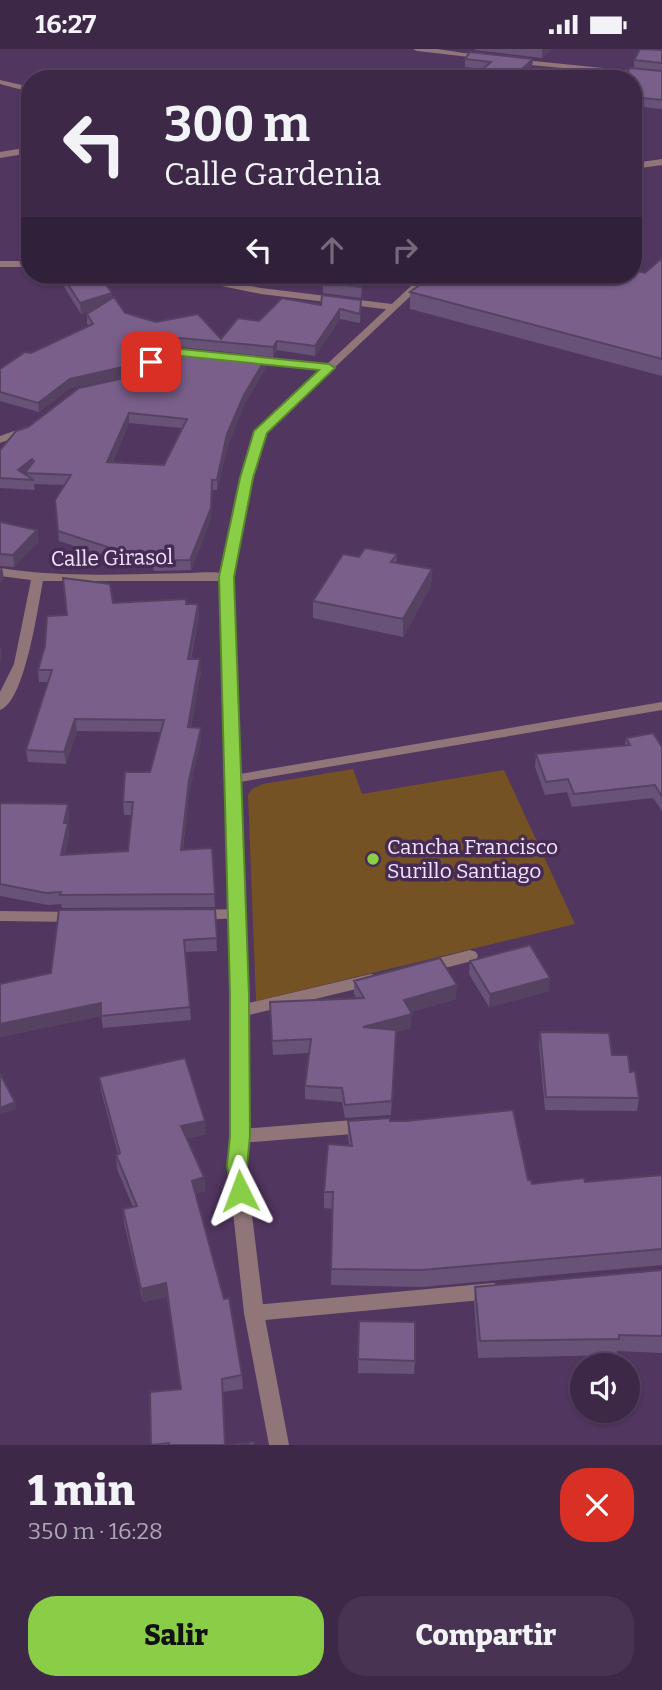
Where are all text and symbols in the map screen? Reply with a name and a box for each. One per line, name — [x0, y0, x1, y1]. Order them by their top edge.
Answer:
text: 16:27 — [35, 9, 96, 40]
text: 300 m — [164, 95, 310, 154]
icon: left — [49, 98, 140, 189]
text: Calle Gardenia — [164, 155, 381, 193]
icon: left — [240, 231, 278, 269]
icon: ahead — [313, 231, 351, 269]
icon: right — [386, 231, 424, 269]
pin — [121, 332, 181, 392]
icon: arrive — [132, 343, 170, 381]
street label: Calle Girasol — [51, 544, 173, 572]
place label: Cancha Francisco Surillo Santiago — [387, 834, 558, 884]
marker: Cancha Francisco Surillo Santiago — [365, 851, 381, 867]
position arrow — [203, 1154, 277, 1228]
map controls — [570, 1353, 640, 1423]
button: sound — [570, 1353, 640, 1423]
text: 1 min — [28, 1466, 135, 1516]
button: close — [560, 1468, 634, 1542]
text: 350 m · 16:28 — [28, 1517, 163, 1545]
button: Salir — [28, 1596, 324, 1676]
button: Compartir — [338, 1596, 634, 1676]

